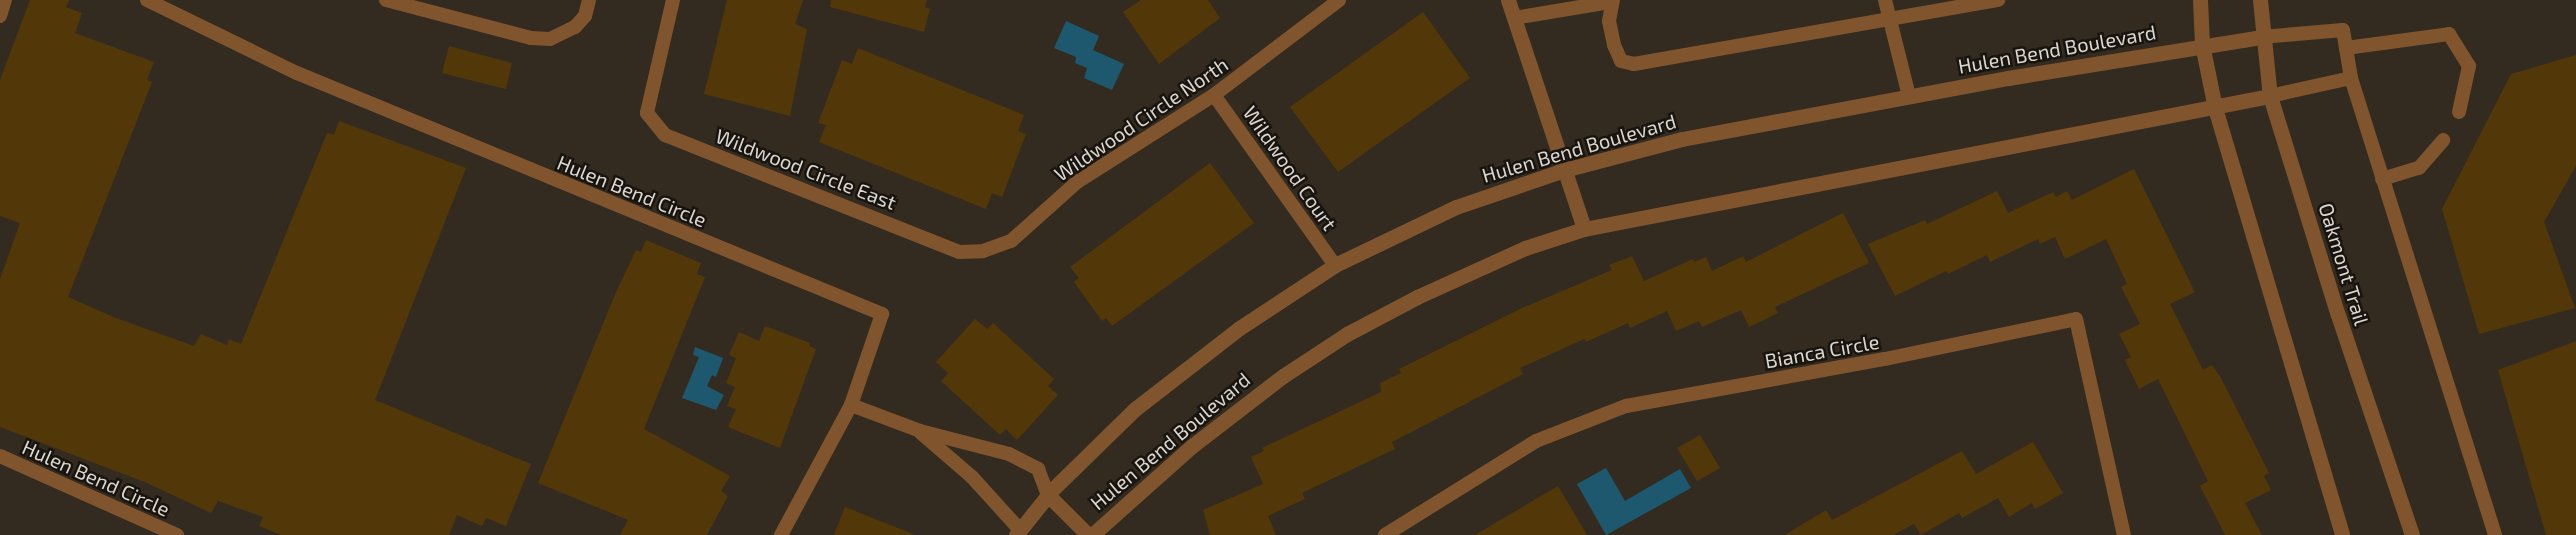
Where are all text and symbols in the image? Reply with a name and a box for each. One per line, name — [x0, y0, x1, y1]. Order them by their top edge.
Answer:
street label: Hulen Bend Boulevard — [1956, 20, 2158, 78]
street label: Wildwood Circle North — [1050, 52, 1232, 186]
street label: Wildwood Court — [1238, 101, 1342, 235]
street label: Hulen Bend Boulevard — [1479, 109, 1679, 187]
street label: Wildwood Circle East — [712, 124, 900, 214]
street label: Hulen Bend Circle — [554, 150, 710, 232]
street label: Oakmont Trail — [2314, 200, 2374, 328]
street label: Bianca Circle — [1763, 329, 1881, 373]
street label: Hulen Bend Boulevard — [1085, 367, 1255, 515]
street label: Hulen Bend Circle — [19, 435, 173, 521]

